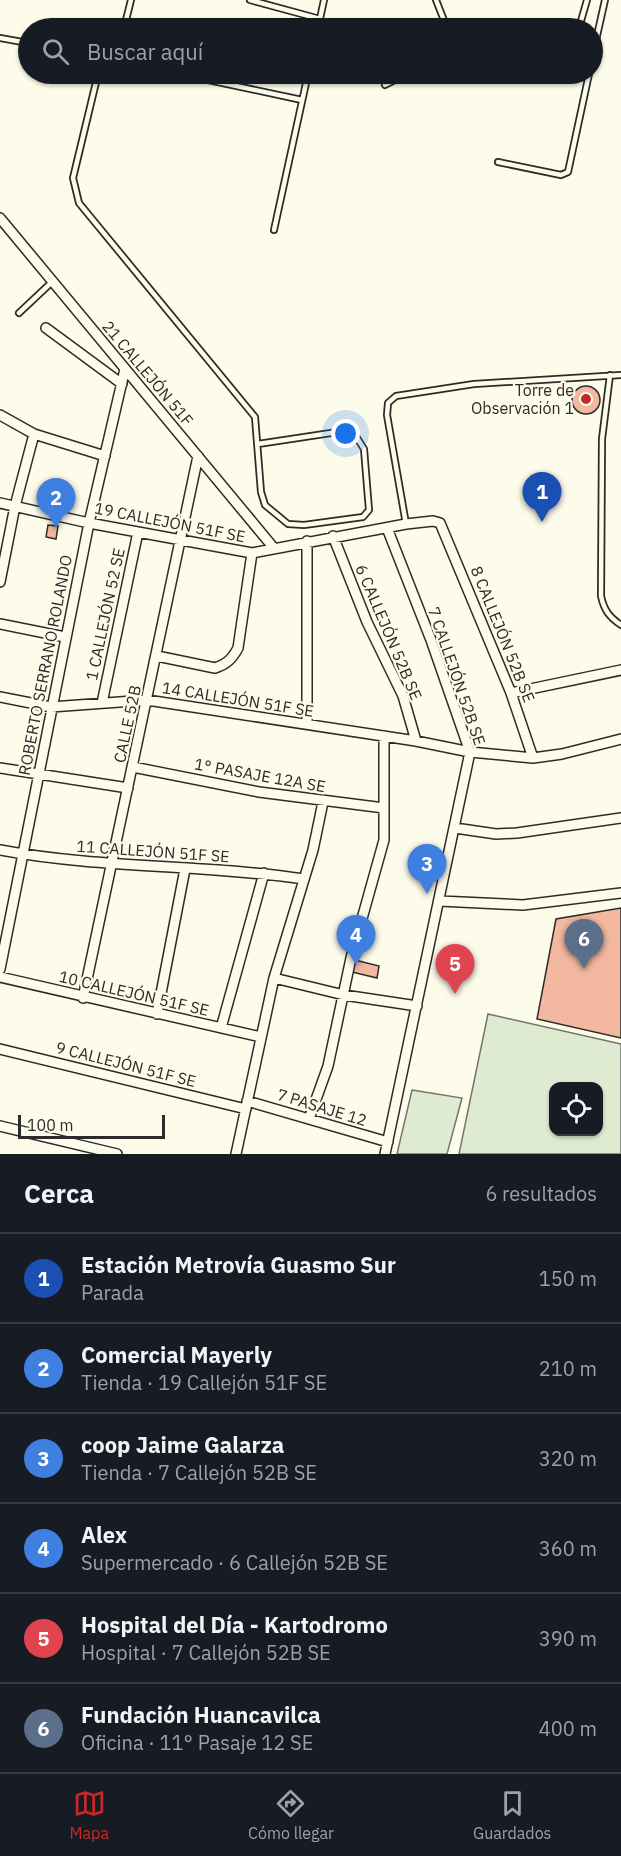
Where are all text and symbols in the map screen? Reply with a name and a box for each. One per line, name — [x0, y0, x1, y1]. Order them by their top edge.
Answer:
search box — [18, 18, 603, 84]
icon: search — [39, 35, 72, 68]
text: Buscar aquí — [87, 37, 203, 66]
street label: 21 CALLEJÓN 51F — [98, 316, 199, 430]
place label: Torre de Observación 1 — [471, 380, 574, 418]
marker: Torre de Observación 1 — [579, 392, 593, 406]
your location — [331, 419, 360, 448]
pin: 1 — [522, 472, 562, 522]
pin: 2 — [36, 478, 76, 528]
street label: 19 CALLEJÓN 51F SE — [93, 497, 247, 546]
street label: 1 CALLEJÓN 52 SE — [80, 546, 129, 682]
street label: ROBERTO SERRANO ROLANDO — [14, 553, 76, 777]
street label: 6 CALLEJÓN 52B SE — [351, 561, 428, 703]
street label: 8 CALLEJÓN 52B SE — [467, 563, 540, 705]
street label: 7 CALLEJÓN 52B SE — [424, 604, 491, 748]
street label: 14 CALLEJÓN 51F SE — [161, 676, 315, 721]
street label: CALLE 52B — [109, 683, 145, 765]
street label: 1° PASAJE 12A SE — [193, 754, 327, 796]
street label: 11 CALLEJÓN 51F SE — [76, 835, 230, 866]
pin: 3 — [408, 844, 446, 894]
pin: 4 — [336, 916, 376, 965]
pin: 6 — [564, 920, 604, 969]
pin: 5 — [436, 944, 474, 994]
street label: 10 CALLEJÓN 51F SE — [57, 965, 211, 1020]
street label: 9 CALLEJÓN 51F SE — [54, 1036, 198, 1091]
map controls — [549, 1082, 603, 1136]
button: locate — [549, 1082, 603, 1136]
street label: 7 PASAJE 12 — [275, 1084, 369, 1130]
scale bar — [18, 1112, 165, 1140]
text: 100 m — [27, 1115, 74, 1135]
text: Cerca — [24, 1176, 94, 1210]
text: 6 resultados — [485, 1180, 597, 1207]
text: Estación Metrovía Guasmo Sur — [81, 1250, 396, 1279]
text: 1 — [38, 1265, 50, 1292]
text: 150 m — [539, 1265, 597, 1292]
text: Parada — [81, 1279, 144, 1306]
text: Comercial Mayerly — [81, 1340, 272, 1369]
text: 2 — [38, 1355, 50, 1382]
text: 210 m — [539, 1355, 597, 1382]
text: Tienda · 19 Callejón 51F SE — [81, 1369, 327, 1396]
text: coop Jaime Galarza — [81, 1430, 284, 1459]
text: 3 — [38, 1445, 50, 1472]
text: 320 m — [539, 1445, 597, 1472]
text: Tienda · 7 Callejón 52B SE — [81, 1459, 317, 1486]
text: Alex — [81, 1520, 127, 1549]
text: 4 — [38, 1535, 50, 1562]
text: 360 m — [539, 1535, 597, 1562]
text: Supermercado · 6 Callejón 52B SE — [81, 1549, 388, 1576]
text: Hospital del Día - Kartodromo — [81, 1610, 388, 1639]
text: 5 — [38, 1625, 50, 1652]
text: 390 m — [539, 1625, 597, 1652]
text: Hospital · 7 Callejón 52B SE — [81, 1639, 331, 1666]
text: Fundación Huancavilca — [81, 1700, 321, 1729]
text: 6 — [38, 1715, 50, 1742]
text: 400 m — [539, 1715, 597, 1742]
text: Oficina · 11° Pasaje 12 SE — [81, 1729, 313, 1756]
tab: Mapa — [70, 1787, 109, 1843]
tab: Cómo llegar — [248, 1787, 334, 1843]
tab: Guardados — [473, 1787, 551, 1843]

